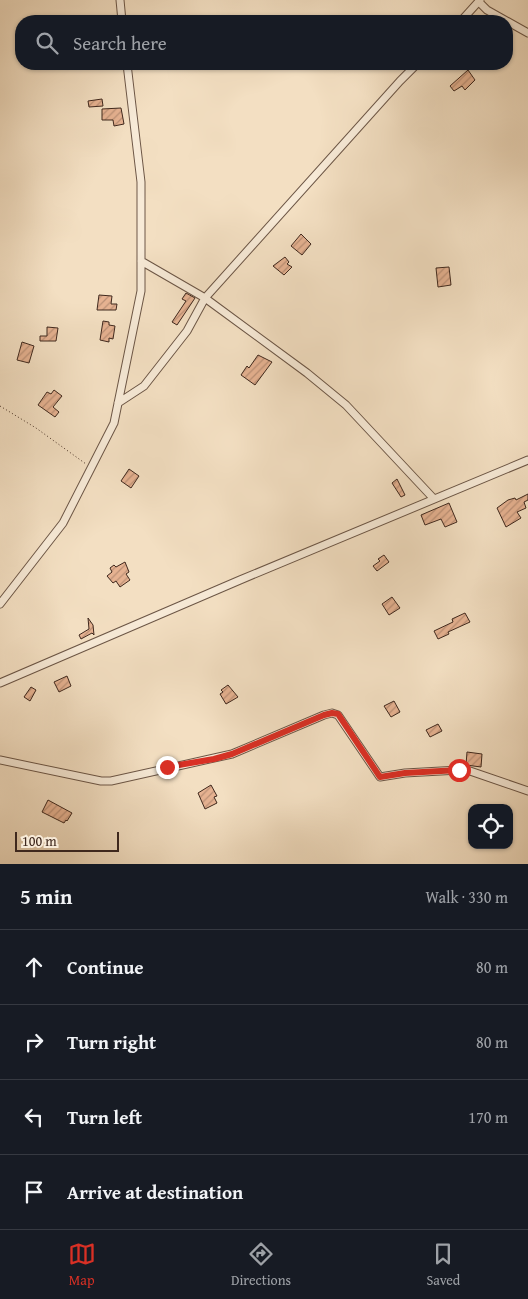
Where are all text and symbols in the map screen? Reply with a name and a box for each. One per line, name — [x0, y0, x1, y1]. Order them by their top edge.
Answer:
search box — [15, 15, 513, 70]
icon: search — [33, 29, 61, 57]
text: Search here — [73, 29, 167, 57]
route end — [156, 756, 179, 779]
route start — [448, 759, 471, 782]
map controls — [468, 804, 513, 849]
button: locate — [468, 804, 513, 849]
scale bar — [15, 829, 119, 852]
text: 100 m — [22, 831, 57, 851]
text: 5 min — [20, 881, 72, 912]
text: Walk · 330 m — [425, 885, 508, 909]
icon: ahead — [20, 953, 48, 981]
text: Continue — [67, 953, 144, 981]
text: 80 m — [476, 955, 508, 979]
icon: right — [20, 1028, 48, 1056]
text: Turn right — [67, 1028, 156, 1056]
text: 80 m — [476, 1030, 508, 1054]
icon: left — [20, 1103, 48, 1131]
text: Turn left — [67, 1103, 142, 1131]
text: 170 m — [468, 1105, 508, 1129]
icon: arrive — [20, 1178, 48, 1206]
text: Arrive at destination — [67, 1178, 243, 1206]
tab: Map — [68, 1240, 96, 1290]
tab: Directions — [231, 1240, 291, 1290]
tab: Saved — [426, 1240, 460, 1290]

